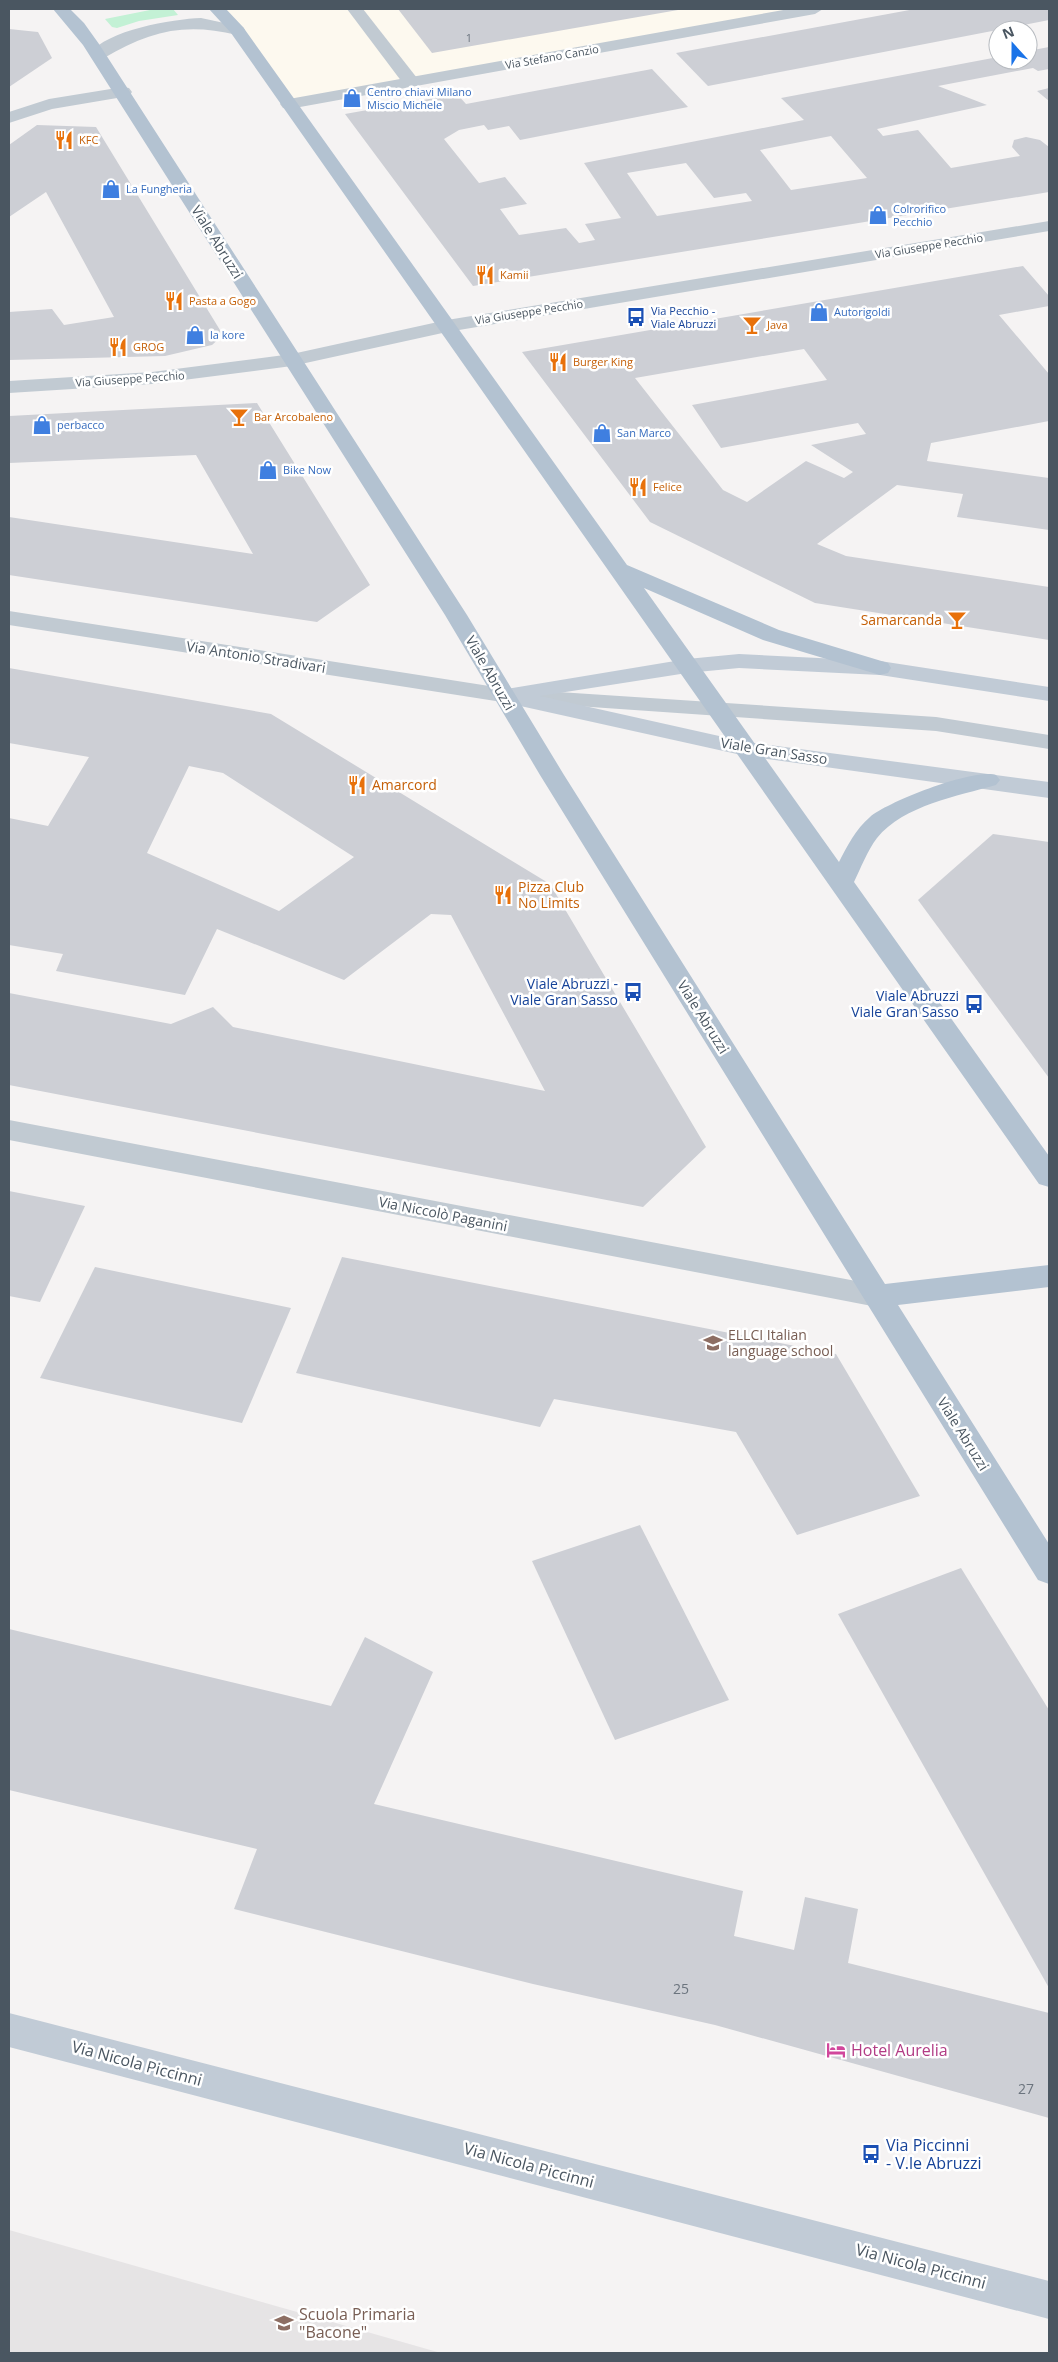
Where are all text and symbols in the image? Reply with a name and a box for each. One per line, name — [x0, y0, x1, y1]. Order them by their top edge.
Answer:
north arrow — [988, 20, 1038, 70]
text: N — [999, 21, 1017, 43]
house number: 1 — [466, 30, 472, 45]
street label: Via Stefano Canzio — [504, 41, 600, 72]
place label: Centro chiavi Milano Miscio Michele — [367, 84, 472, 112]
shop icon: Centro chiavi Milano Miscio Michele — [341, 87, 363, 109]
restaurant icon: KFC — [53, 129, 75, 151]
place label: KFC — [79, 132, 98, 147]
shop icon: La Fungheria — [100, 178, 122, 200]
place label: La Fungheria — [126, 181, 192, 196]
street label: Viale Abruzzi — [187, 201, 247, 282]
place label: Colrorifico Pecchio — [893, 201, 946, 229]
shop icon: Colrorifico Pecchio — [867, 204, 889, 226]
street label: Via Giuseppe Pecchio — [874, 229, 984, 261]
restaurant icon: Kamii — [474, 264, 496, 286]
place label: Kamii — [500, 267, 529, 282]
restaurant icon: Pasta a Gogo — [163, 290, 185, 312]
place label: Pasta a Gogo — [189, 293, 256, 308]
street label: Via Giuseppe Pecchio — [474, 295, 584, 327]
shop icon: Autorigoldi — [808, 301, 830, 323]
place label: Via Pecchio - Viale Abruzzi — [651, 303, 716, 331]
place label: Autorigoldi — [834, 304, 890, 319]
bus stop icon: Via Pecchio - Viale Abruzzi — [625, 306, 647, 328]
bar icon: Java — [741, 314, 763, 336]
place label: Java — [766, 317, 788, 332]
shop icon: la kore — [184, 324, 206, 346]
place label: la kore — [210, 327, 245, 342]
restaurant icon: GROG — [107, 336, 129, 358]
place label: GROG — [133, 339, 164, 354]
restaurant icon: Burger King — [547, 351, 569, 373]
place label: Burger King — [573, 354, 633, 369]
street label: Via Giuseppe Pecchio — [75, 367, 185, 390]
bar icon: Bar Arcobaleno — [228, 406, 250, 428]
place label: Bar Arcobaleno — [254, 409, 333, 424]
shop icon: perbacco — [31, 414, 53, 436]
place label: perbacco — [57, 417, 105, 432]
shop icon: San Marco — [591, 422, 613, 444]
place label: San Marco — [617, 425, 672, 440]
shop icon: Bike Now — [257, 459, 279, 481]
place label: Bike Now — [283, 462, 332, 477]
restaurant icon: Felice — [627, 476, 649, 498]
place label: Felice — [653, 479, 682, 494]
bar icon: Samarcanda — [946, 609, 968, 631]
place label: Samarcanda — [861, 610, 942, 629]
street label: Viale Abruzzi — [461, 632, 519, 713]
street label: Via Antonio Stradivari — [185, 636, 327, 677]
street label: Viale Gran Sasso — [719, 733, 829, 768]
restaurant icon: Amarcord — [346, 774, 368, 796]
place label: Amarcord — [372, 775, 437, 794]
place label: Pizza Club No Limits — [518, 877, 584, 912]
restaurant icon: Pizza Club No Limits — [492, 884, 514, 906]
place label: Viale Abruzzi - Viale Gran Sasso — [510, 974, 618, 1009]
street label: Viale Abruzzi — [673, 976, 733, 1057]
bus stop icon: Viale Abruzzi - Viale Gran Sasso — [622, 981, 644, 1003]
place label: Viale Abruzzi Viale Gran Sasso — [851, 986, 959, 1021]
bus stop icon: Viale Abruzzi Viale Gran Sasso — [963, 993, 985, 1015]
street label: Via Niccolò Paganini — [377, 1192, 509, 1235]
place label: ELLCI Italian language school — [728, 1325, 833, 1360]
school or university icon: ELLCI Italian language school — [702, 1332, 724, 1354]
street label: Viale Abruzzi — [933, 1393, 993, 1474]
house number: 25 — [673, 1979, 689, 1998]
street label: Via Nicola Piccinni — [70, 2035, 204, 2091]
hotel icon: Hotel Aurelia — [825, 2039, 847, 2061]
place label: Hotel Aurelia — [851, 2039, 948, 2061]
house number: 27 — [1018, 2079, 1034, 2098]
place label: Via Piccinni - V.le Abruzzi — [886, 2134, 982, 2174]
street label: Via Nicola Piccinni — [462, 2137, 596, 2193]
bus stop icon: Via Piccinni - V.le Abruzzi — [860, 2143, 882, 2165]
street label: Via Nicola Piccinni — [854, 2238, 988, 2294]
place label: Scuola Primaria "Bacone" — [299, 2303, 415, 2343]
school or university icon: Scuola Primaria "Bacone" — [273, 2312, 295, 2334]

